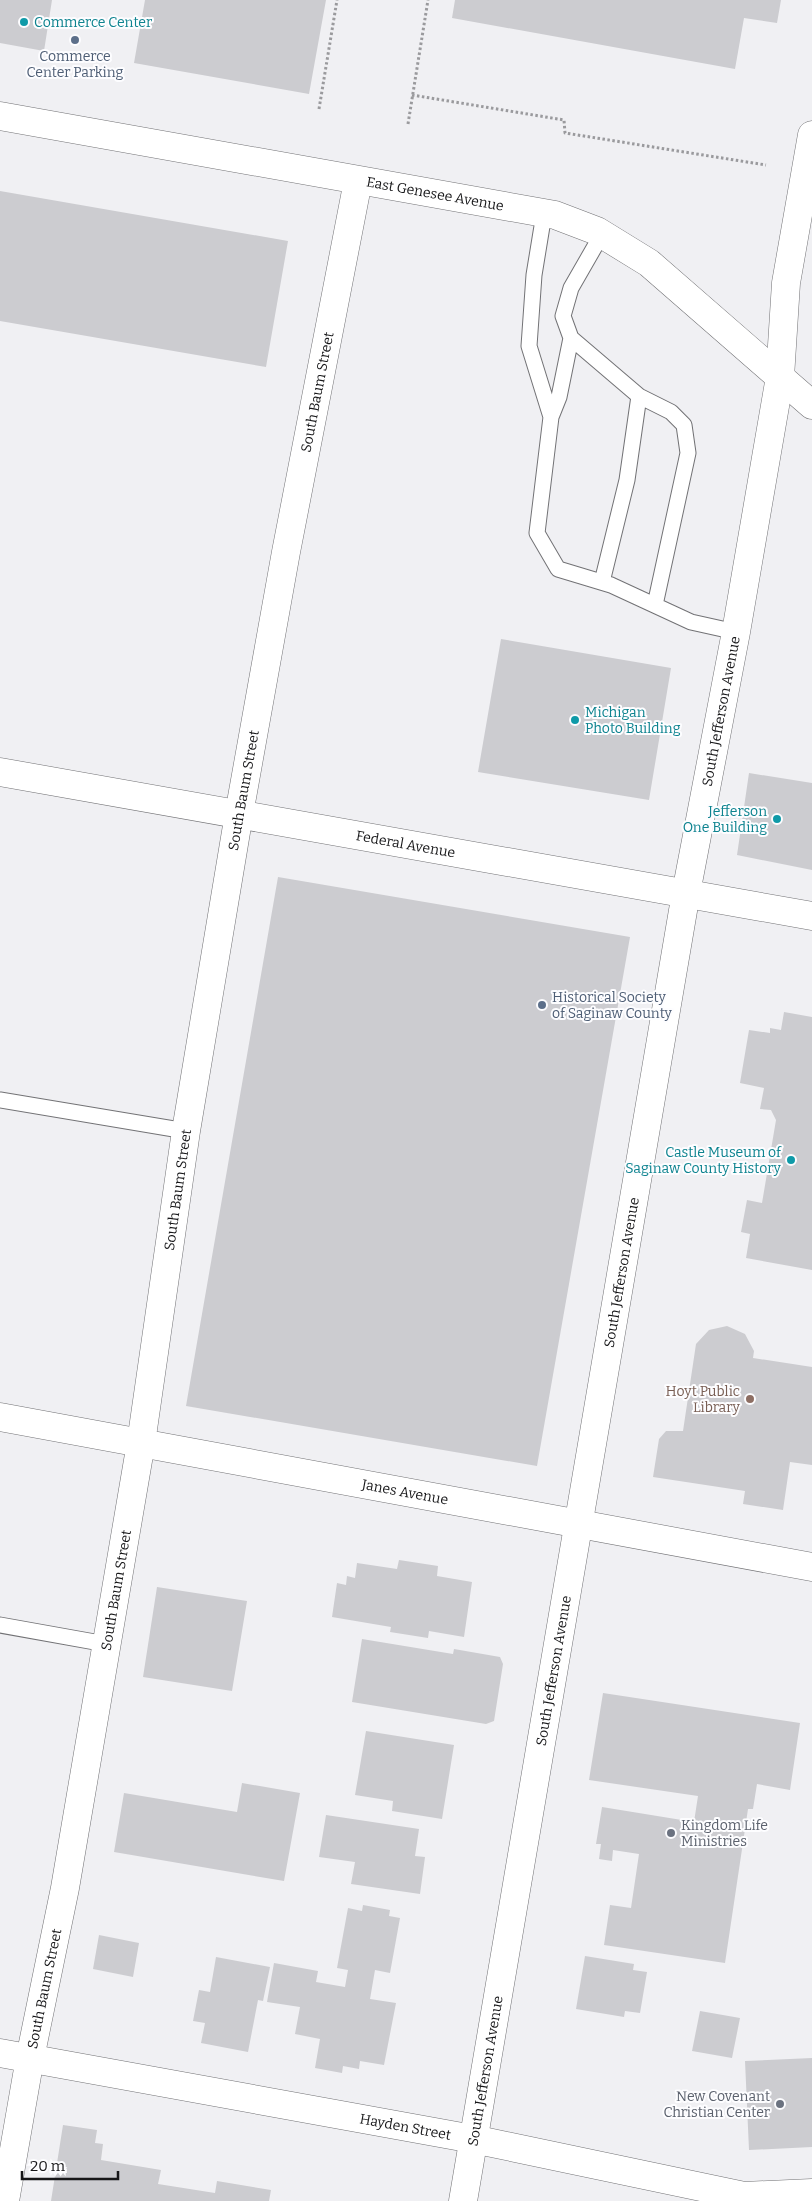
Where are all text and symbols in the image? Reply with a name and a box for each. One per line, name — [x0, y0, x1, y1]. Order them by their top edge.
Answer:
place label: Commerce Center — [34, 14, 152, 31]
marker: Commerce Center — [18, 16, 30, 28]
marker: Commerce Center Parking — [69, 34, 81, 46]
place label: Commerce Center Parking — [27, 48, 124, 81]
street label: East Genesee Avenue — [365, 173, 505, 214]
street label: South Baum Street — [297, 330, 337, 454]
street label: South Jefferson Avenue — [698, 635, 744, 788]
place label: Michigan Photo Building — [585, 704, 681, 737]
marker: Michigan Photo Building — [569, 714, 581, 726]
street label: South Baum Street — [225, 729, 262, 852]
place label: Jefferson One Building — [683, 803, 767, 836]
marker: Jefferson One Building — [771, 813, 783, 825]
street label: Federal Avenue — [355, 827, 457, 861]
place label: Historical Society of Saginaw County — [552, 989, 673, 1022]
marker: Historical Society of Saginaw County — [536, 999, 548, 1011]
street label: South Baum Street — [160, 1128, 195, 1252]
place label: Castle Museum of Saginaw County History — [625, 1144, 782, 1177]
marker: Castle Museum of Saginaw County History — [785, 1154, 797, 1166]
street label: South Jefferson Avenue — [600, 1196, 643, 1349]
place label: Hoyt Public Library — [666, 1383, 741, 1416]
marker: Hoyt Public Library — [744, 1393, 756, 1405]
street label: Janes Avenue — [360, 1475, 450, 1508]
street label: South Baum Street — [97, 1528, 135, 1652]
street label: South Jefferson Avenue — [532, 1594, 575, 1747]
place label: Kingdom Life Ministries — [681, 1817, 768, 1850]
marker: Kingdom Life Ministries — [665, 1827, 677, 1839]
street label: South Baum Street — [24, 1927, 65, 2050]
street label: South Jefferson Avenue — [464, 1994, 506, 2147]
place label: New Covenant Christian Center — [664, 2088, 770, 2121]
marker: New Covenant Christian Center — [774, 2098, 786, 2110]
street label: Hayden Street — [358, 2110, 452, 2143]
scale bar — [22, 2148, 119, 2180]
text: 20 m — [30, 2157, 66, 2175]

